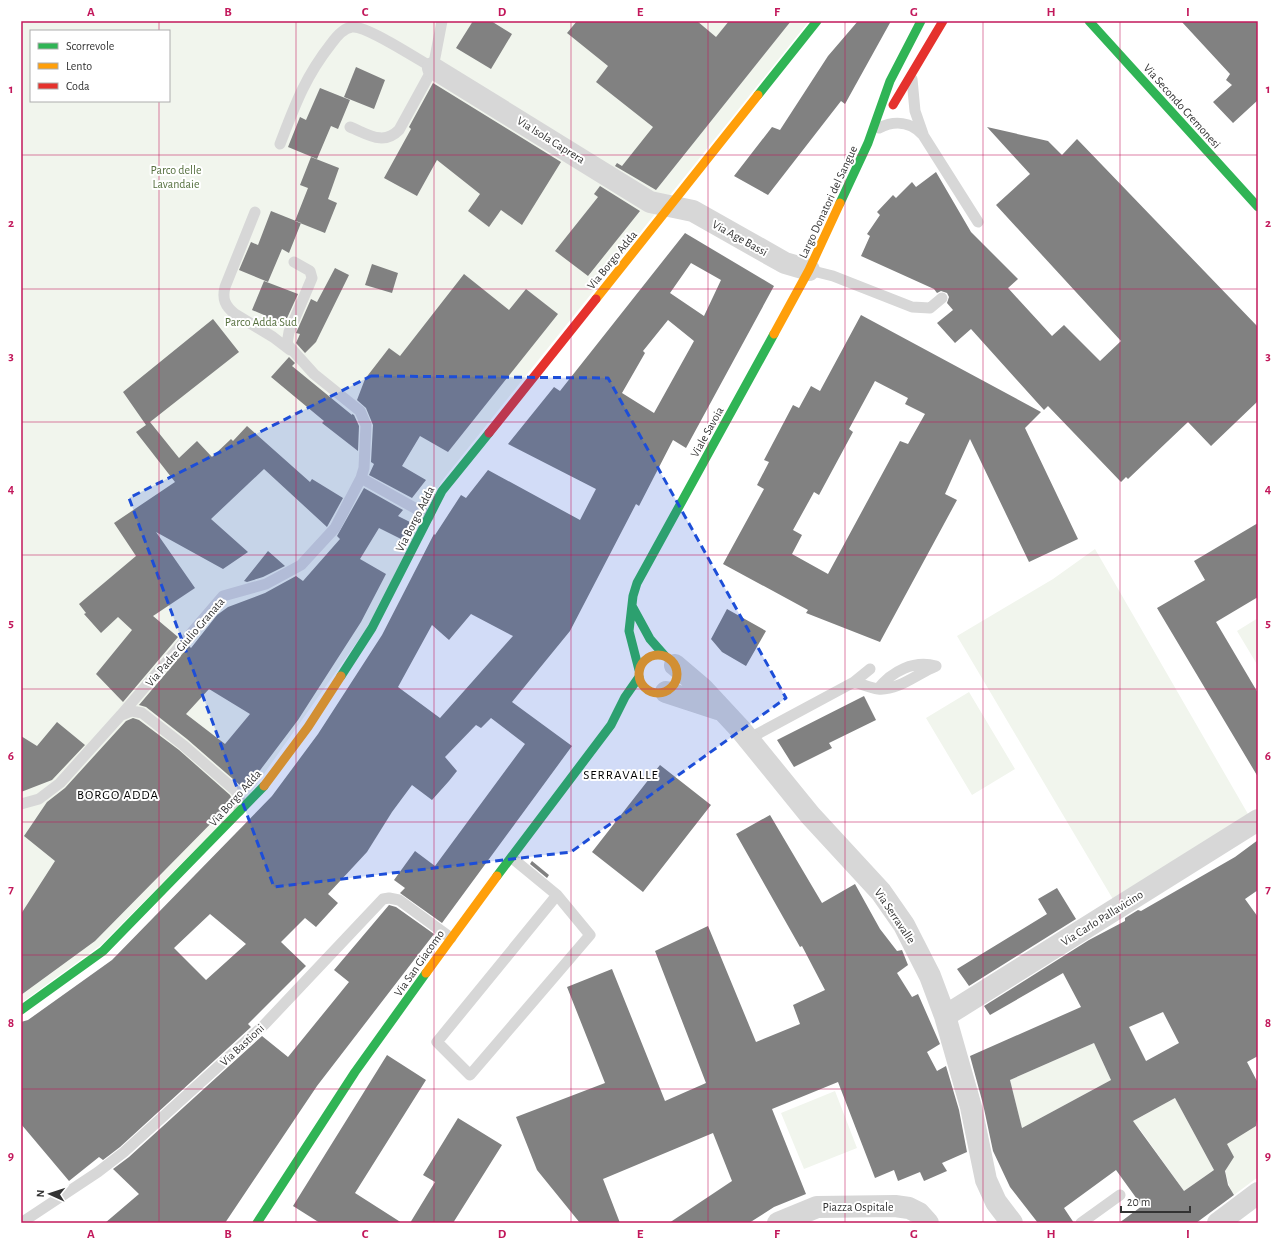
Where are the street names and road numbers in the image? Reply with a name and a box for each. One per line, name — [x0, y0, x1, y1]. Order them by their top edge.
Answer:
street label: Via Secondo Cremonesi — [1141, 62, 1223, 150]
street label: Via Isola Caprera — [515, 114, 587, 166]
street label: Largo Donatori del Sangue — [797, 144, 859, 260]
street label: Via Age Bassi — [710, 218, 770, 258]
street label: Via Borgo Adda — [585, 228, 639, 292]
street label: Viale Savoia — [688, 404, 726, 459]
street label: Via Borgo Adda — [393, 484, 437, 554]
street label: Via Padre Giulio Granata — [143, 595, 227, 689]
street label: Via Borgo Adda — [207, 767, 264, 829]
street label: Via Serravalle — [872, 887, 918, 945]
street label: Via Carlo Pallavicino — [1059, 888, 1145, 948]
street label: Via San Giacomo — [392, 928, 446, 998]
street label: Via Bastioni — [218, 1022, 266, 1068]
street label: Piazza Ospitale — [822, 1201, 894, 1213]

